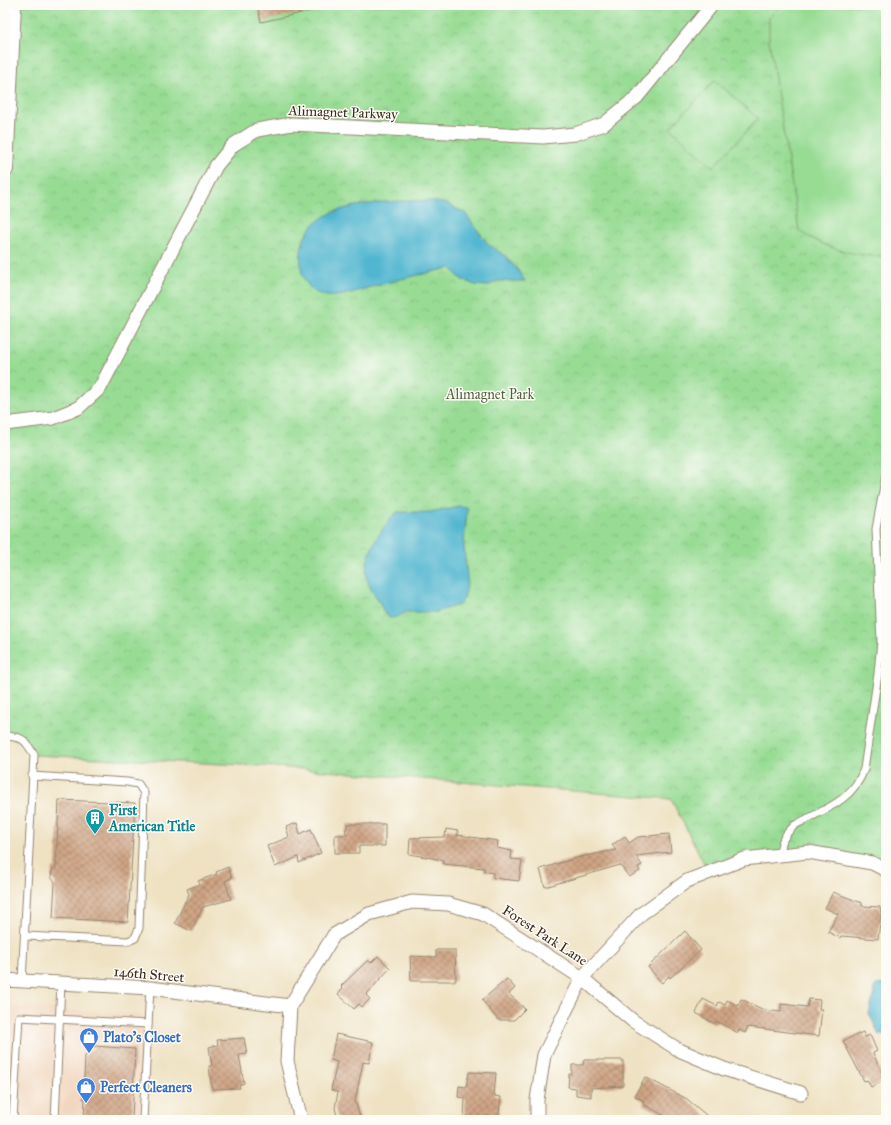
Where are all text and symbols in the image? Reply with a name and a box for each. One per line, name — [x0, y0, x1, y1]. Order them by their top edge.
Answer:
street label: Alimagnet Parkway — [287, 102, 398, 123]
park label: Alimagnet Park — [445, 386, 534, 403]
place label: First American Title — [108, 802, 196, 835]
building icon: First American Title — [84, 807, 106, 835]
street label: Forest Park Lane — [499, 902, 591, 969]
street label: 146th Street — [113, 963, 185, 986]
shop icon: Plato's Closet — [78, 1026, 100, 1054]
place label: Plato's Closet — [103, 1029, 181, 1046]
shop icon: Perfect Cleaners — [75, 1076, 97, 1104]
place label: Perfect Cleaners — [100, 1079, 192, 1096]

